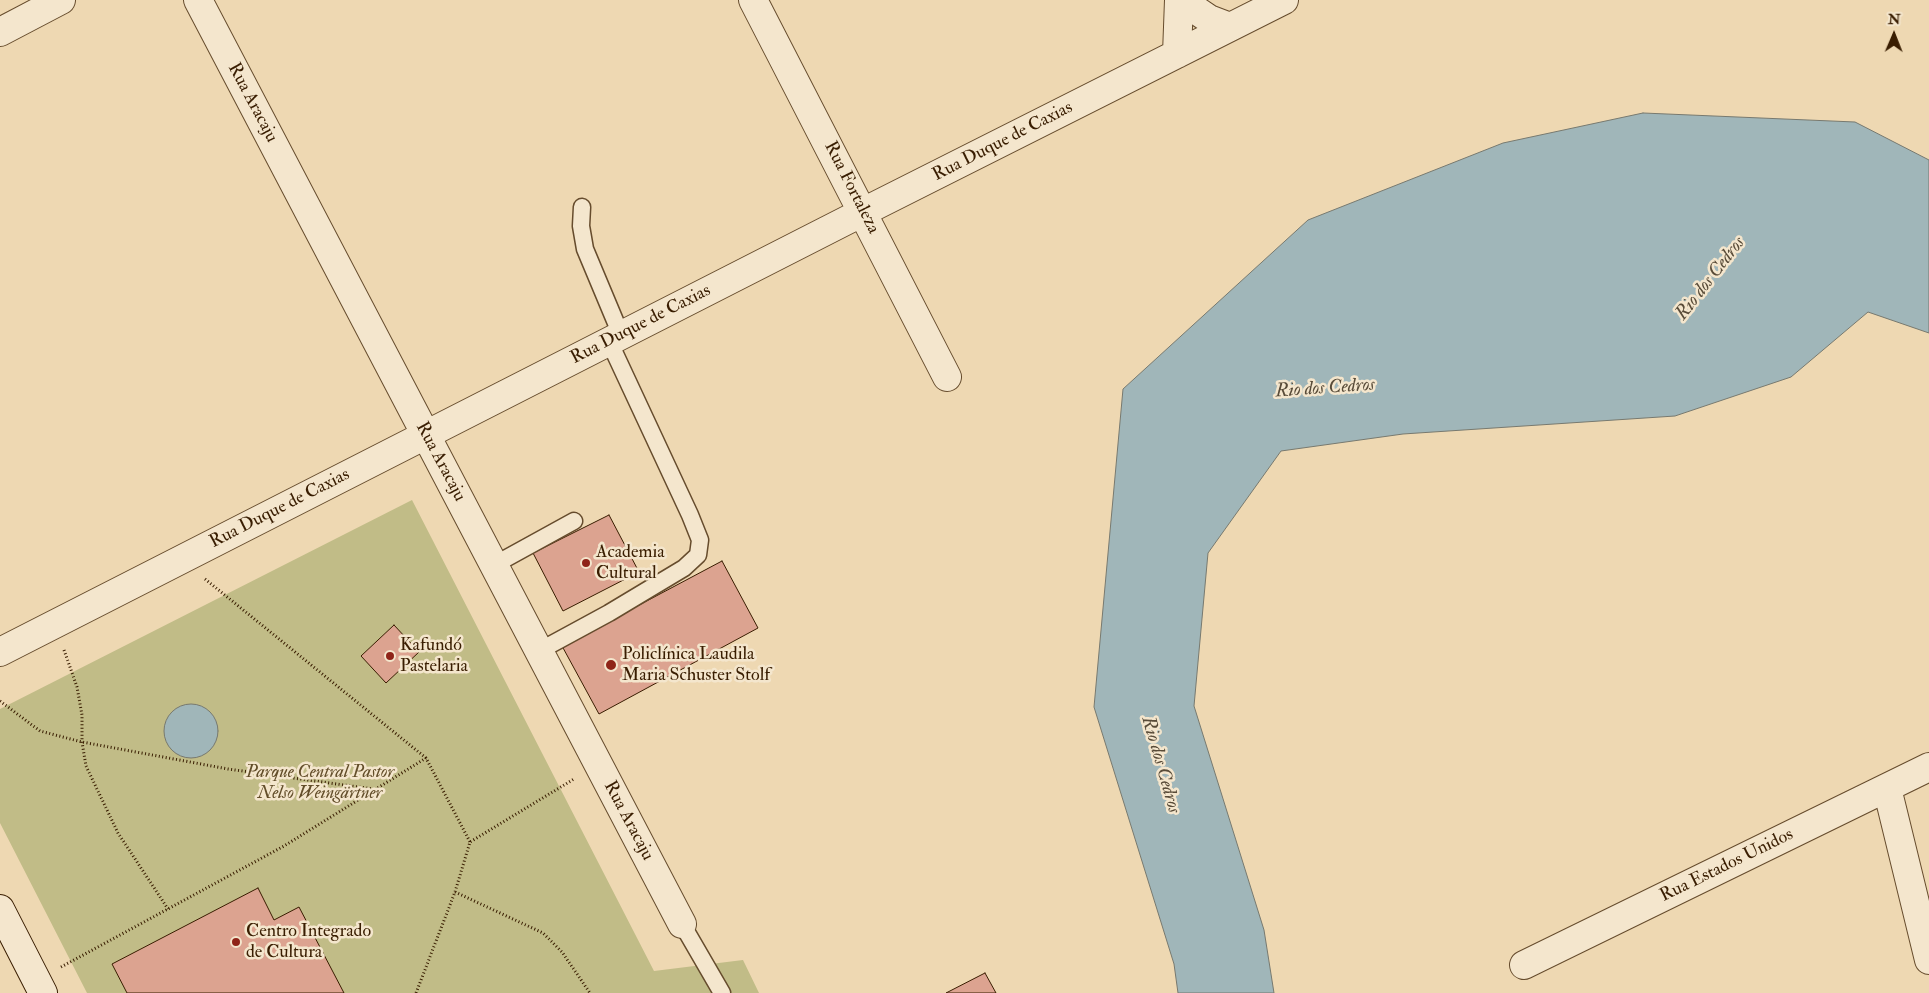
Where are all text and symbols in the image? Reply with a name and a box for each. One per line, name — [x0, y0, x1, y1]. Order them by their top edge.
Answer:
north arrow — [1869, 10, 1919, 60]
text: N — [1888, 11, 1901, 28]
street label: Rua Aracaju — [222, 60, 282, 146]
street label: Rua Duque de Caxias — [929, 97, 1077, 187]
street label: Rua Fortaleza — [818, 138, 884, 238]
water label: Rio dos Cedros — [1671, 233, 1751, 325]
street label: Rua Duque de Caxias — [567, 280, 715, 370]
water label: Rio dos Cedros — [1275, 374, 1375, 404]
street label: Rua Aracaju — [410, 419, 470, 505]
street label: Rua Duque de Caxias — [206, 464, 354, 554]
place label: Academia Cultural — [596, 542, 665, 584]
marker: Academia Cultural — [580, 557, 592, 569]
place label: Kafundó Pastelaria — [400, 635, 468, 678]
place label: Policlínica Laudila Maria Schuster Stolf — [622, 644, 770, 686]
marker: Kafundó Pastelaria — [384, 650, 396, 662]
marker: Policlínica Laudila Maria Schuster Stolf — [604, 658, 618, 672]
water label: Rio dos Cedros — [1135, 714, 1185, 816]
park label: Parque Central Pastor Nelso Weingärtner — [246, 762, 394, 804]
street label: Rua Aracaju — [598, 778, 658, 864]
street label: Rua Estados Unidos — [1657, 824, 1797, 908]
place label: Centro Integrado de Cultura — [246, 921, 371, 964]
marker: Centro Integrado de Cultura — [230, 936, 242, 948]

